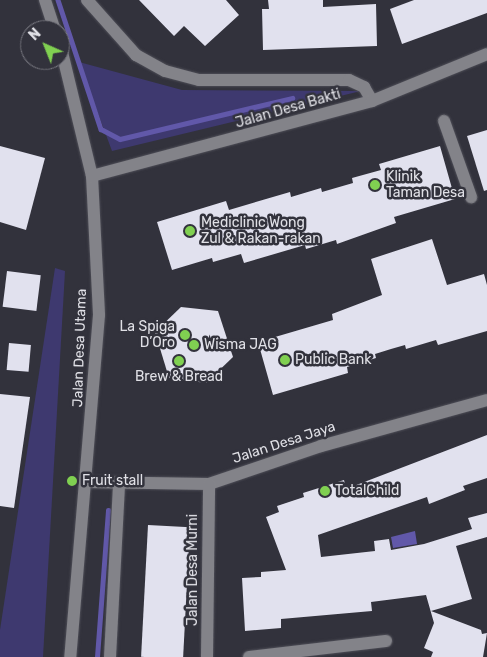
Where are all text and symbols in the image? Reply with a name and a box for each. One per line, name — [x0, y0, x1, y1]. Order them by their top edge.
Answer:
north arrow — [20, 20, 70, 70]
text: N — [25, 25, 44, 44]
street label: Jalan Desa Bakti — [234, 86, 342, 132]
place label: Klinik Taman Desa — [386, 169, 465, 202]
marker: Klinik Taman Desa — [368, 178, 382, 192]
place label: Mediclinic Wong Zul & Rakan-rakan — [201, 215, 321, 248]
marker: Mediclinic Wong Zul & Rakan-rakan — [183, 224, 197, 238]
street label: Jalan Desa Utama — [70, 288, 90, 408]
place label: La Spiga D’Oro — [119, 319, 175, 352]
marker: La Spiga D’Oro — [179, 329, 191, 341]
place label: Wisma JAG — [204, 337, 277, 353]
marker: Wisma JAG — [188, 339, 200, 351]
place label: Public Bank — [295, 352, 371, 368]
marker: Public Bank — [279, 354, 291, 366]
marker: Brew & Bread — [173, 355, 185, 367]
place label: Brew & Bread — [135, 369, 223, 385]
street label: Jalan Desa Jaya — [231, 418, 337, 468]
place label: Fruit stall — [82, 473, 143, 489]
marker: Fruit stall — [66, 475, 78, 487]
place label: TotalChild — [335, 483, 399, 499]
marker: TotalChild — [319, 485, 331, 497]
street label: Jalan Desa Murni — [185, 514, 201, 626]

